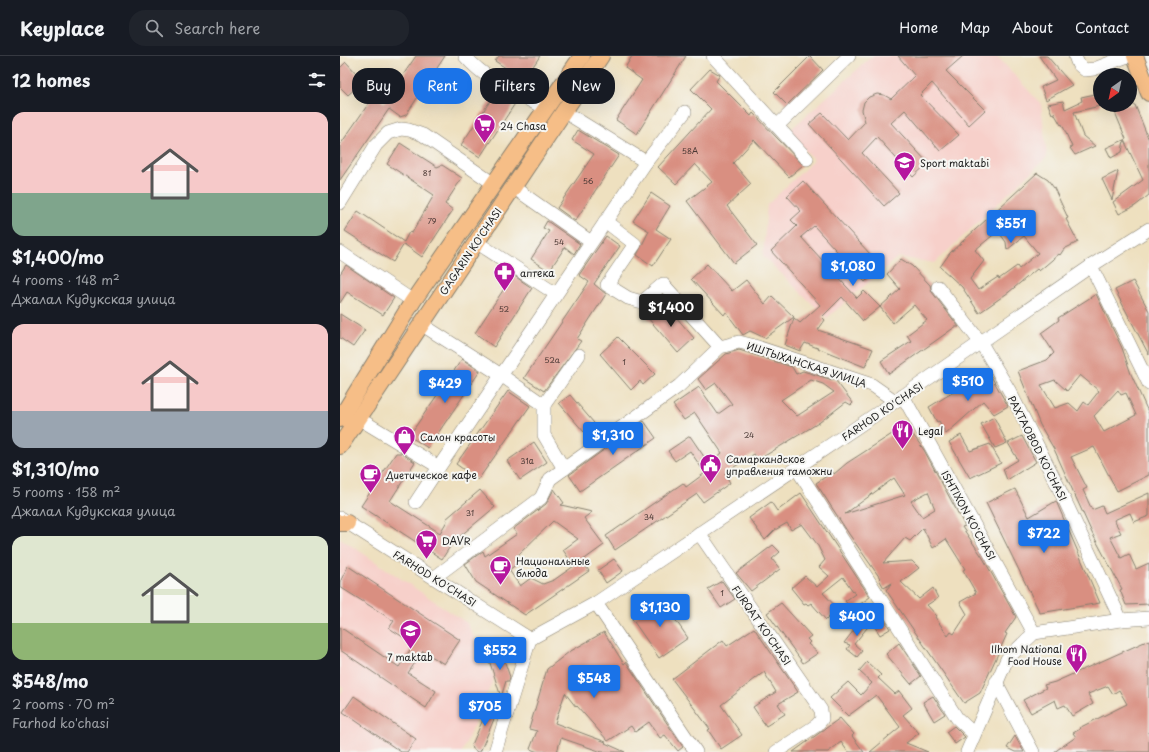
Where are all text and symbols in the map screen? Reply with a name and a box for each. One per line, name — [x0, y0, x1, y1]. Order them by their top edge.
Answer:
search box — [129, 10, 409, 46]
text: Keyplace — [20, 14, 105, 42]
text: Search here — [175, 16, 260, 39]
icon: search — [143, 17, 165, 39]
text: Home — [899, 17, 938, 38]
text: Map — [960, 17, 990, 38]
text: About — [1012, 17, 1053, 38]
text: Contact — [1075, 17, 1129, 38]
text: 12 homes — [12, 67, 90, 93]
chip: Buy — [352, 68, 405, 104]
chip: Rent — [413, 68, 472, 104]
chip: Filters — [480, 68, 549, 104]
chip: New — [557, 68, 615, 104]
north arrow — [1093, 68, 1137, 112]
map controls — [1093, 68, 1137, 112]
icon: filters — [306, 69, 328, 91]
supermarket icon: 24 Chasa — [471, 112, 497, 145]
place label: 24 Chasa — [500, 118, 547, 133]
icon: home — [134, 138, 206, 210]
house number: 58А — [682, 145, 698, 157]
school or university icon: Sport maktabi — [892, 149, 918, 182]
place label: Sport maktabi — [920, 155, 989, 170]
house number: 81 — [423, 167, 432, 179]
house number: 56 — [583, 175, 594, 187]
street label: GAGARIN KO'CHASI — [435, 204, 505, 298]
pin: $551 — [987, 210, 1035, 244]
text: $551 — [996, 213, 1026, 232]
house number: 79 — [427, 215, 437, 227]
house number: 54 — [554, 236, 564, 248]
text: $1,400/mo — [12, 244, 104, 270]
pin: $1,080 — [820, 253, 886, 287]
text: $1,080 — [831, 256, 875, 275]
pharmacy icon: аптека — [492, 259, 518, 292]
place label: аптека — [520, 265, 555, 280]
text: 4 rooms · 148 m² — [12, 270, 120, 289]
text: Джалал Кудукская улица — [12, 289, 175, 308]
pin: $1,400 — [638, 294, 704, 328]
text: $1,400 — [648, 297, 694, 316]
house number: 52 — [499, 303, 510, 315]
street label: ИШТЫХАНСКАЯ УЛИЦА — [745, 338, 869, 391]
icon: home — [134, 350, 206, 422]
house number: 52a — [544, 354, 560, 366]
house number: 1 — [622, 356, 626, 368]
pin: $510 — [944, 368, 992, 402]
pin: $429 — [421, 370, 469, 404]
text: $510 — [952, 371, 984, 390]
text: $429 — [428, 373, 462, 392]
street label: FARHOD KO'CHASI — [838, 378, 926, 444]
street label: PAXTAOBOD KO'CHASI — [1005, 393, 1071, 503]
restaurant icon: Legal — [889, 417, 915, 450]
pin: $1,310 — [580, 422, 646, 456]
shop icon: Салон красоты — [391, 423, 417, 456]
place label: Legal — [918, 423, 943, 438]
text: $1,310 — [592, 425, 634, 444]
place label: Салон красоты — [420, 429, 495, 444]
house number: 24 — [744, 429, 754, 441]
public building icon: Самаркандское управления таможни — [697, 451, 723, 484]
place label: Самаркандское управления таможни — [726, 451, 832, 479]
house number: 31а — [520, 455, 534, 467]
text: $1,310/mo — [12, 456, 99, 482]
cafe icon: Диетическое кафе — [358, 461, 384, 494]
place label: Диетическое кафе — [385, 467, 477, 482]
street label: ISHTIXON KO'CHASI — [938, 467, 1000, 563]
text: 5 rooms · 158 m² — [12, 482, 120, 501]
text: Джалал Кудукская улица — [12, 501, 175, 520]
house number: 31 — [466, 507, 474, 519]
house number: 34 — [644, 511, 654, 523]
pin: $722 — [1020, 520, 1068, 554]
text: $722 — [1027, 523, 1061, 542]
supermarket icon: DAVR — [414, 527, 440, 560]
place label: DAVR — [442, 533, 471, 548]
street label: FARHOD KO'CHASI — [391, 546, 479, 610]
cafe icon: Национальные блюда — [487, 553, 513, 586]
place label: Национальные блюда — [516, 553, 590, 580]
icon: home — [134, 562, 206, 634]
street label: FURQAT KO'CHASI — [729, 582, 795, 668]
house number: 1 — [720, 587, 724, 599]
pin: $1,130 — [627, 594, 693, 628]
text: $1,130 — [640, 597, 680, 616]
pin: $400 — [833, 603, 881, 637]
text: $400 — [839, 606, 875, 625]
school or university icon: 7 maktab — [397, 617, 423, 650]
pin: $552 — [476, 637, 524, 671]
text: $552 — [483, 640, 517, 659]
place label: Ilhom National Food House — [991, 641, 1063, 668]
restaurant icon: Ilhom National Food House — [1064, 641, 1090, 674]
place label: 7 maktab — [387, 649, 433, 664]
pin: $548 — [570, 665, 618, 699]
text: $548/mo — [12, 668, 88, 694]
text: $548 — [577, 668, 611, 687]
pin: $705 — [461, 693, 509, 727]
text: 2 rooms · 70 m² — [12, 694, 115, 713]
text: $705 — [468, 696, 502, 715]
text: Farhod ko'chasi — [12, 713, 109, 732]

